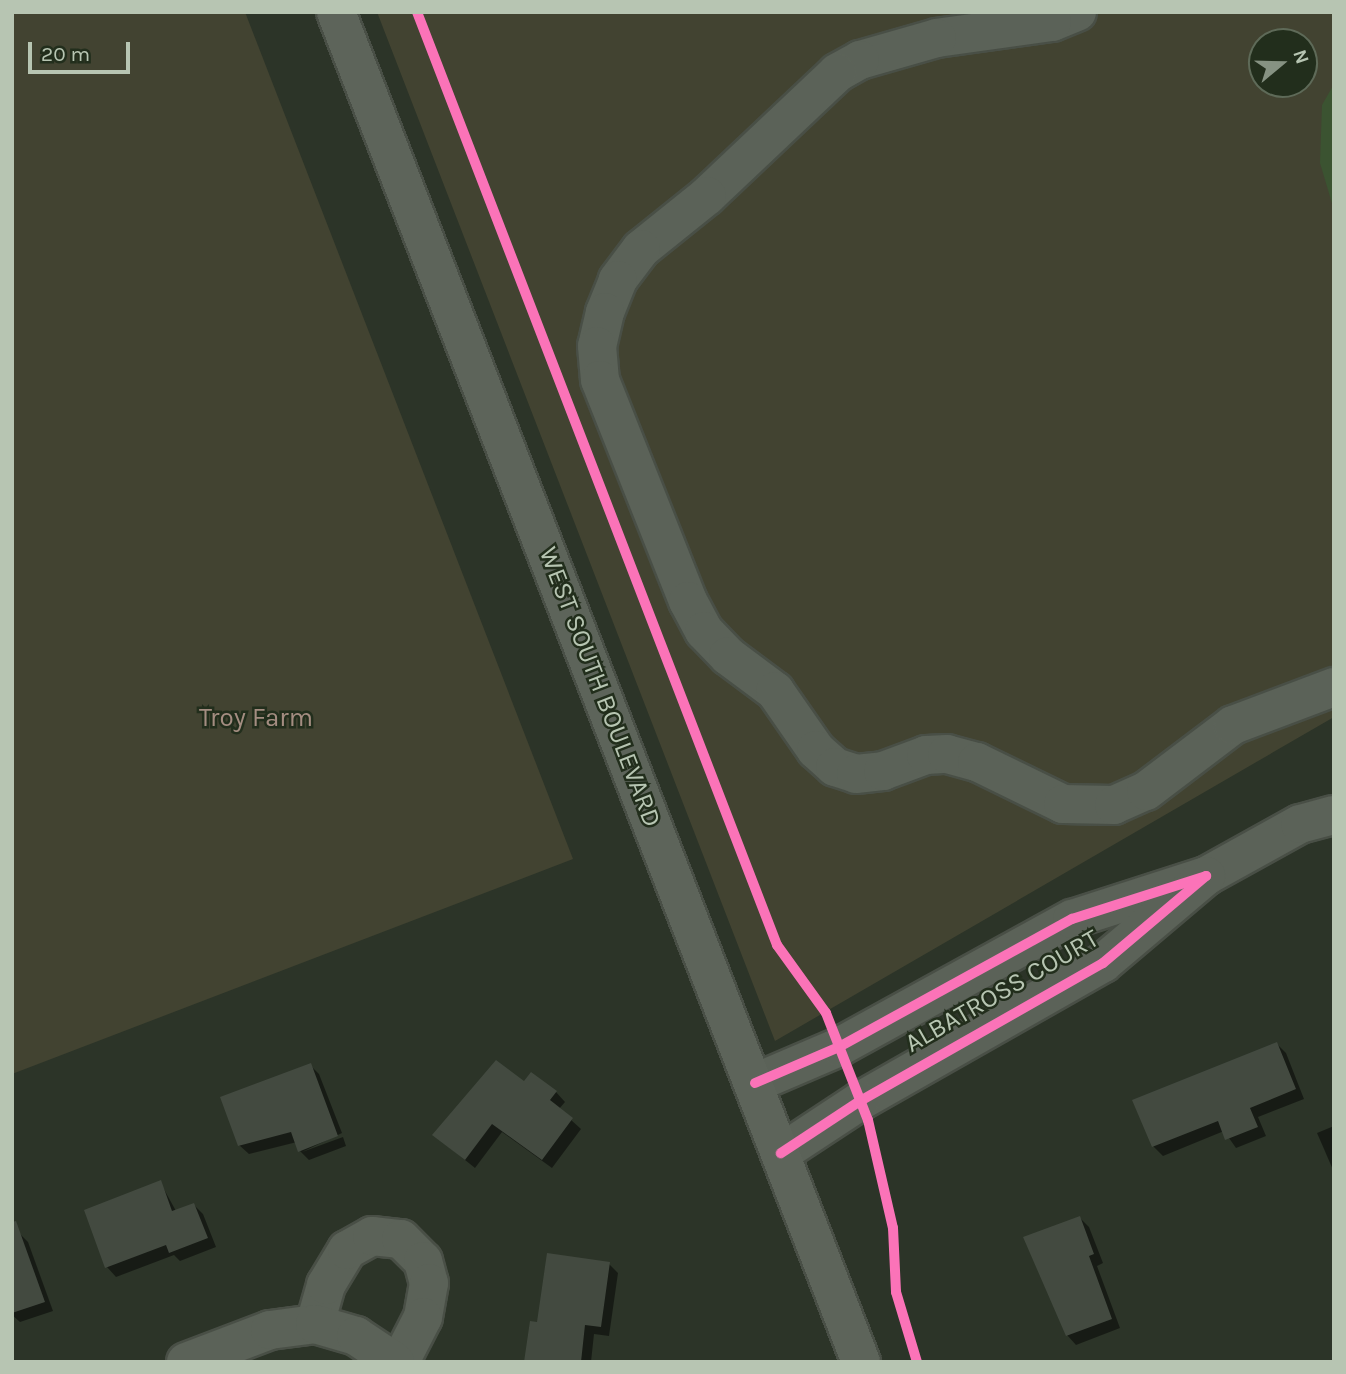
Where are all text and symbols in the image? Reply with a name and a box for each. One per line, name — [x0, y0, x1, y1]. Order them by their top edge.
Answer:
scale bar — [32, 28, 133, 72]
north arrow — [1248, 28, 1318, 98]
text: 20 m — [41, 42, 90, 66]
text: N — [1288, 47, 1314, 67]
street label: WEST SOUTH BOULEVARD — [532, 543, 668, 831]
park label: Troy Farm — [199, 702, 313, 734]
street label: ALBATROSS COURT — [899, 923, 1105, 1059]

